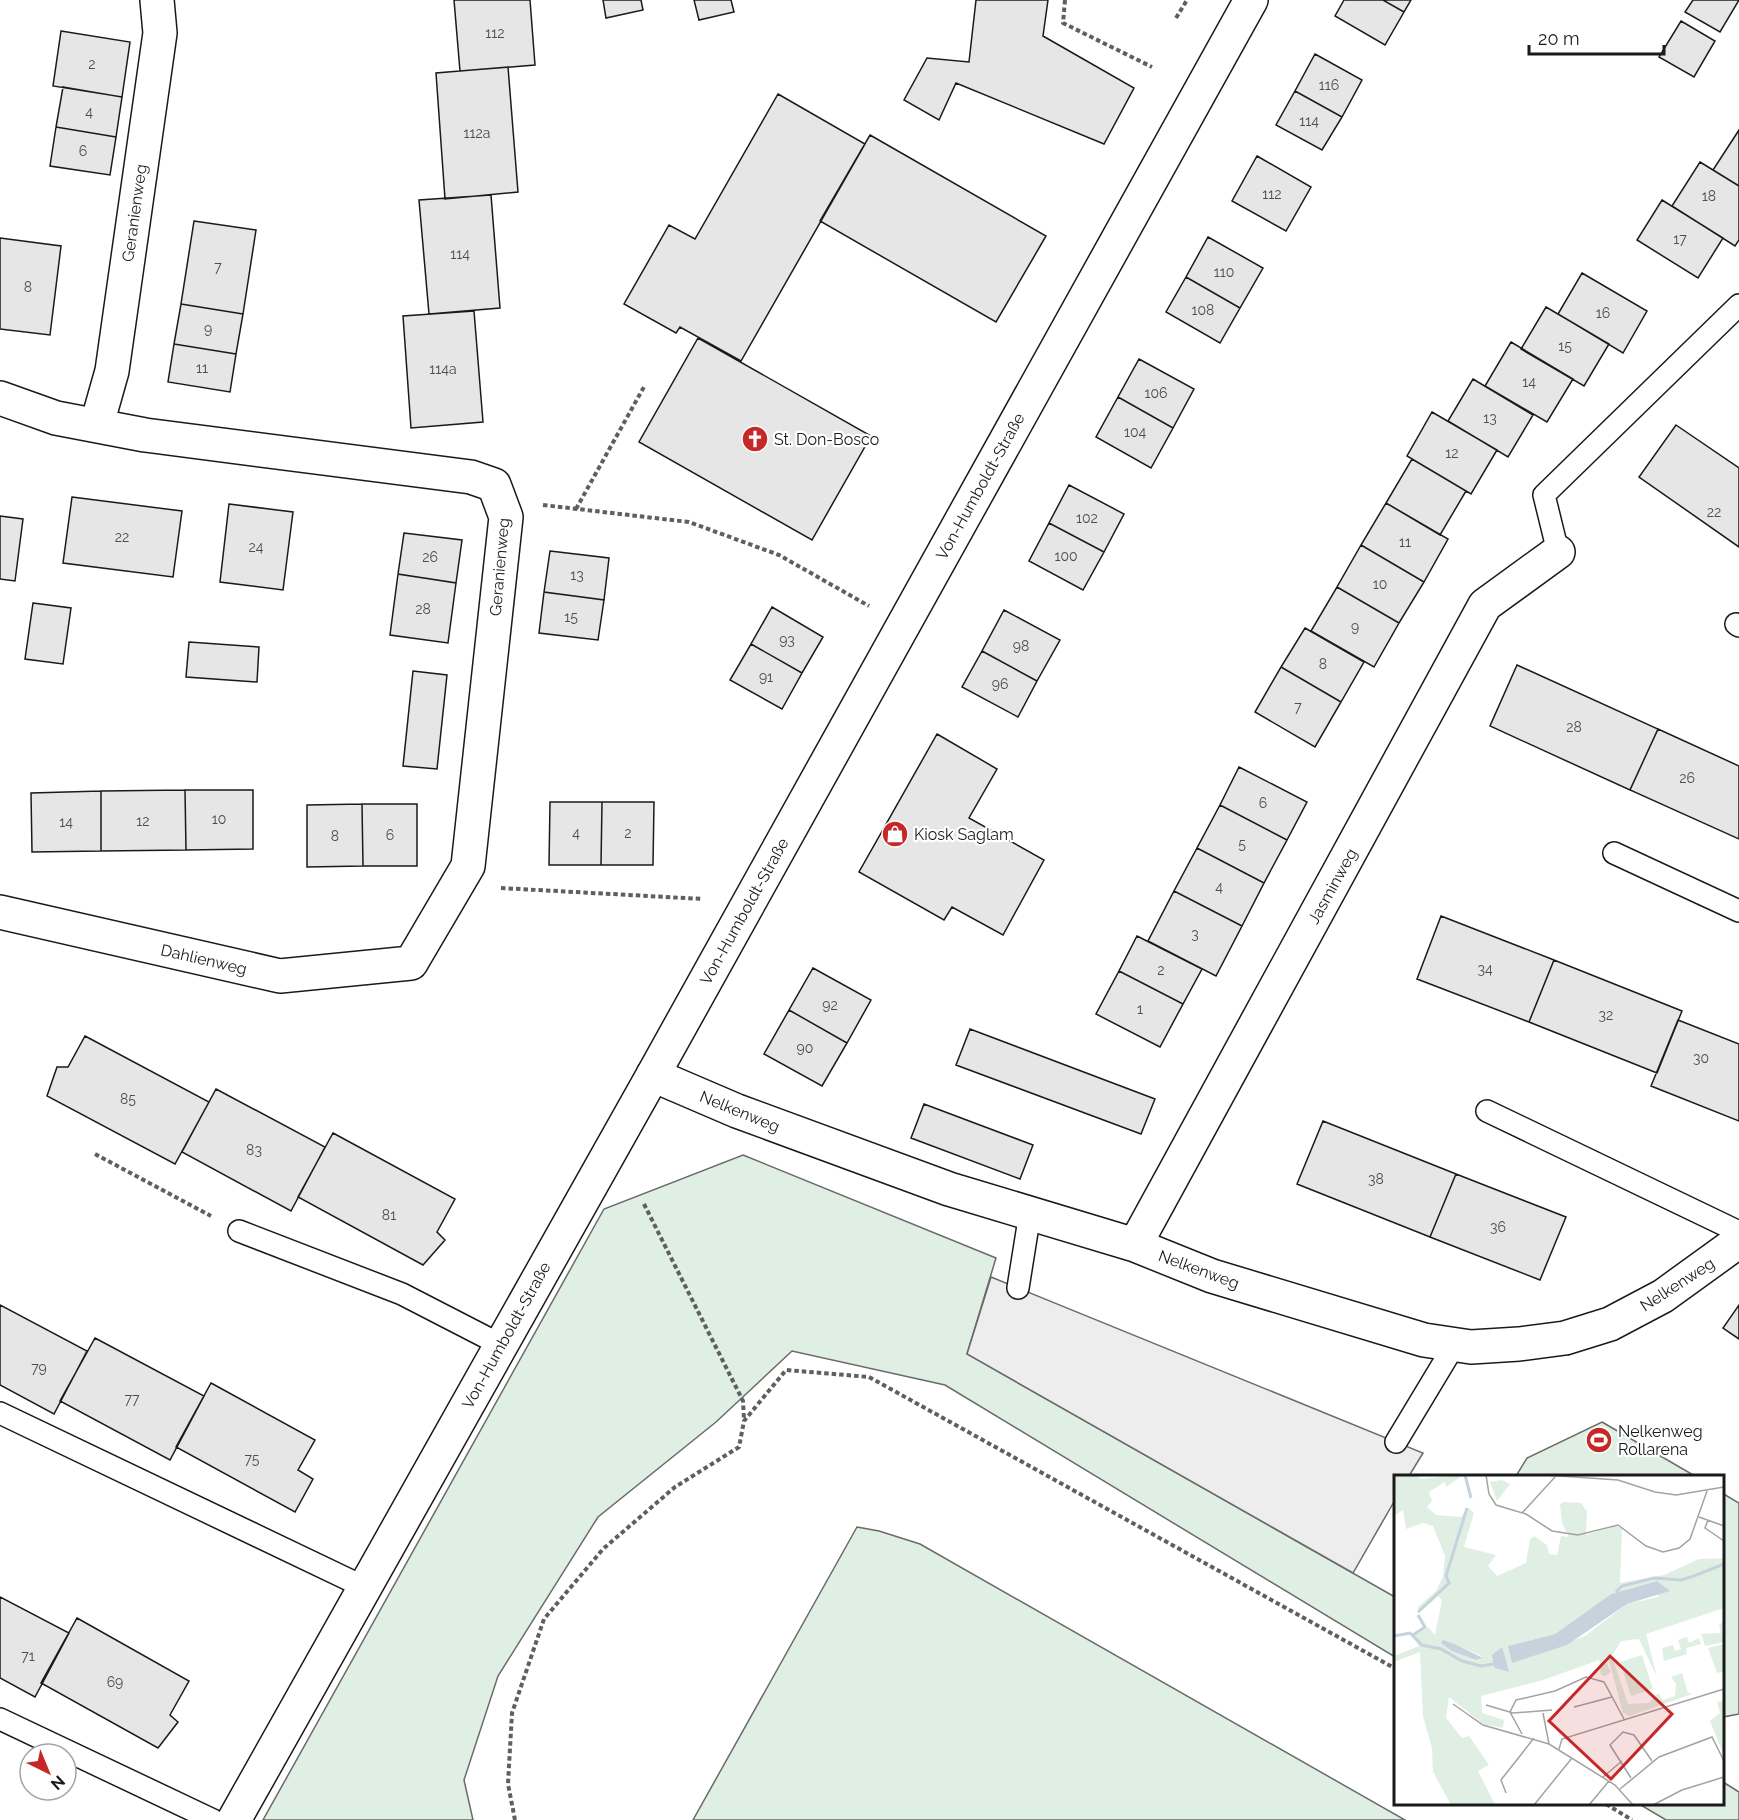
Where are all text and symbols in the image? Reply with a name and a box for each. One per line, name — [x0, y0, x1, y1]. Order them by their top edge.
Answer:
scale bar — [1529, 18, 1664, 56]
house number: 112 — [485, 25, 505, 41]
text: 20 m — [1538, 28, 1580, 49]
house number: 2 — [88, 56, 96, 72]
house number: 116 — [1319, 77, 1339, 93]
house number: 4 — [85, 104, 93, 120]
house number: 114 — [1299, 113, 1319, 129]
house number: 112a — [464, 125, 490, 141]
house number: 6 — [79, 143, 87, 159]
street label: Geranienweg — [118, 163, 151, 263]
house number: 112 — [1262, 186, 1282, 202]
house number: 18 — [1702, 188, 1716, 204]
house number: 17 — [1673, 231, 1687, 247]
house number: 114 — [450, 246, 470, 262]
house number: 7 — [214, 259, 222, 275]
house number: 110 — [1214, 264, 1234, 280]
house number: 8 — [24, 279, 32, 295]
house number: 108 — [1192, 302, 1214, 318]
house number: 16 — [1596, 305, 1610, 321]
house number: 9 — [204, 321, 212, 337]
house number: 15 — [1558, 338, 1572, 354]
house number: 11 — [196, 360, 208, 376]
house number: 114a — [429, 361, 457, 377]
house number: 14 — [1522, 374, 1536, 390]
house number: 106 — [1144, 385, 1168, 401]
street label: Von-Humboldt-Straße — [932, 410, 1029, 563]
house number: 13 — [1483, 410, 1497, 426]
church icon: St. Don-Bosco — [740, 424, 770, 454]
house number: 104 — [1124, 424, 1146, 440]
place label: St. Don-Bosco — [774, 430, 879, 449]
house number: 12 — [1445, 445, 1459, 461]
house number: 22 — [1707, 504, 1721, 520]
house number: 102 — [1076, 510, 1098, 526]
street label: Geranienweg — [486, 517, 513, 617]
house number: 22 — [115, 529, 129, 545]
house number: 11 — [1399, 534, 1411, 550]
house number: 24 — [249, 539, 264, 555]
house number: 100 — [1054, 548, 1078, 564]
house number: 26 — [422, 549, 438, 565]
house number: 13 — [570, 567, 584, 583]
house number: 10 — [1373, 576, 1387, 592]
house number: 28 — [415, 601, 431, 617]
house number: 15 — [564, 609, 578, 625]
house number: 9 — [1351, 619, 1359, 635]
house number: 93 — [779, 632, 795, 648]
house number: 98 — [1013, 638, 1029, 654]
house number: 8 — [1319, 656, 1327, 672]
house number: 91 — [759, 669, 773, 685]
house number: 96 — [992, 676, 1008, 692]
house number: 7 — [1294, 699, 1302, 715]
house number: 28 — [1566, 719, 1582, 735]
house number: 26 — [1679, 770, 1695, 786]
house number: 6 — [1259, 795, 1267, 811]
house number: 10 — [212, 811, 226, 827]
house number: 12 — [136, 813, 150, 829]
house number: 14 — [59, 814, 73, 830]
shop icon: Kiosk Saglam — [880, 819, 910, 849]
house number: 4 — [572, 825, 580, 841]
house number: 2 — [624, 825, 632, 841]
place label: Kiosk Saglam — [914, 825, 1014, 844]
house number: 6 — [386, 827, 394, 843]
house number: 8 — [331, 828, 339, 844]
street label: Von-Humboldt-Straße — [696, 835, 793, 988]
house number: 5 — [1238, 836, 1246, 852]
street label: Jasminweg — [1304, 845, 1361, 927]
house number: 4 — [1215, 879, 1223, 895]
house number: 3 — [1191, 926, 1199, 942]
street label: Dahlienweg — [159, 940, 249, 979]
house number: 34 — [1477, 961, 1493, 977]
house number: 2 — [1157, 962, 1165, 978]
house number: 92 — [822, 997, 838, 1013]
house number: 1 — [1137, 1001, 1143, 1017]
house number: 32 — [1599, 1007, 1613, 1023]
house number: 90 — [797, 1040, 813, 1056]
house number: 30 — [1693, 1050, 1709, 1066]
street label: Nelkenweg — [697, 1087, 783, 1136]
house number: 85 — [120, 1091, 136, 1107]
house number: 83 — [246, 1142, 262, 1158]
house number: 38 — [1368, 1171, 1384, 1187]
house number: 81 — [382, 1207, 396, 1223]
house number: 36 — [1490, 1219, 1506, 1235]
street label: Nelkenweg — [1156, 1246, 1242, 1293]
street label: Nelkenweg — [1637, 1253, 1718, 1315]
street label: Von-Humboldt-Straße — [458, 1259, 555, 1412]
house number: 79 — [31, 1360, 47, 1376]
house number: 77 — [125, 1391, 140, 1407]
place label: Nelkenweg Rollarena — [1618, 1422, 1703, 1459]
sports icon: Nelkenweg Rollarena — [1584, 1425, 1614, 1455]
house number: 75 — [245, 1451, 260, 1467]
inset map — [1394, 1475, 1724, 1805]
house number: 71 — [21, 1648, 35, 1664]
house number: 69 — [107, 1674, 123, 1690]
north arrow — [18, 1742, 78, 1802]
text: N — [47, 1771, 69, 1794]

